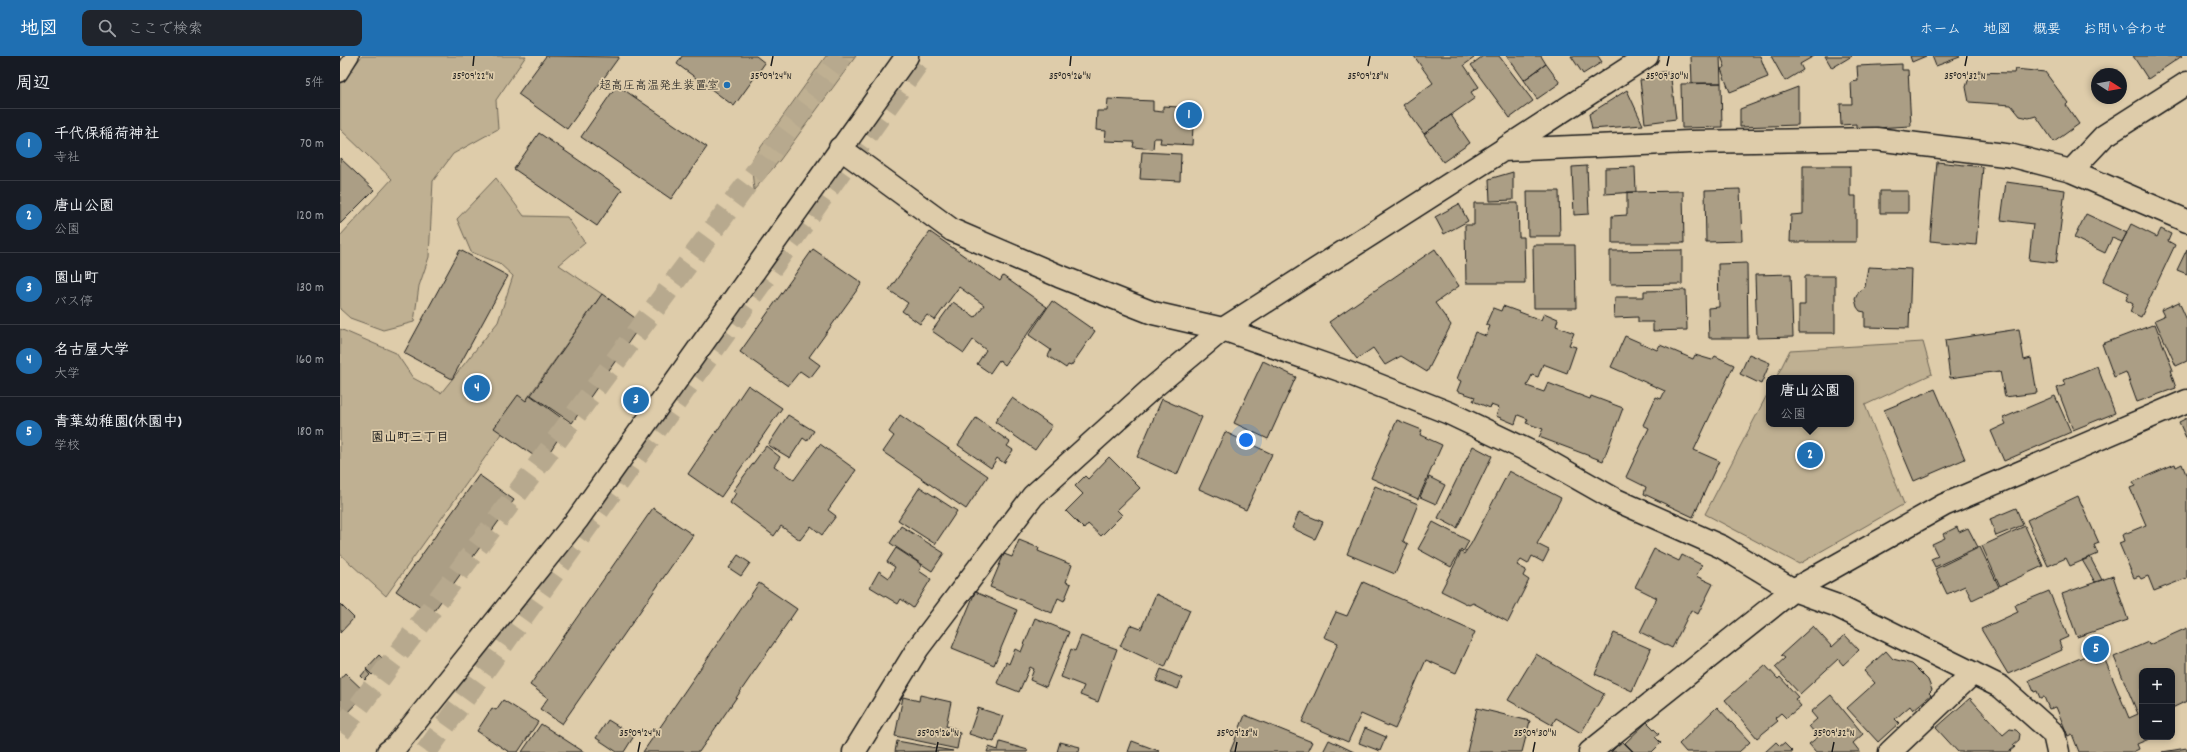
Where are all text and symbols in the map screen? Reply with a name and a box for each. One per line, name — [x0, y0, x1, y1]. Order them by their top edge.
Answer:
search box — [82, 10, 362, 46]
text: 地図 — [20, 17, 58, 44]
icon: search — [96, 17, 118, 39]
text: ここで検索 — [128, 19, 203, 41]
text: ホーム — [1920, 20, 1961, 40]
text: 地図 — [1983, 20, 2011, 40]
text: 概要 — [2033, 20, 2061, 40]
text: お問い合わせ — [2083, 20, 2167, 40]
north arrow — [2091, 68, 2127, 104]
text: 35°09'22"N — [452, 70, 494, 84]
text: 35°09'24"N — [750, 70, 792, 84]
text: 35°09'26"N — [1049, 70, 1091, 84]
text: 35°09'28"N — [1347, 70, 1389, 84]
text: 35°09'30"N — [1646, 70, 1688, 84]
text: 35°09'32"N — [1944, 70, 1986, 84]
text: 周辺 — [16, 73, 50, 97]
text: 5件 — [305, 74, 324, 93]
place label: 超高圧高温発生装置室 — [599, 78, 719, 95]
marker: 超高圧高温発生装置室 — [722, 80, 732, 90]
pin: 1 — [1176, 100, 1202, 130]
text: 千代保稲荷神社 — [54, 124, 159, 146]
text: 1 — [28, 135, 30, 154]
text: 70 m — [300, 135, 324, 154]
text: 寺社 — [54, 149, 80, 168]
text: 唐山公園 — [54, 196, 114, 218]
text: 2 — [26, 207, 32, 226]
text: 120 m — [296, 207, 324, 226]
text: 公園 — [54, 221, 80, 240]
text: 園山町 — [54, 268, 99, 290]
text: 3 — [26, 279, 32, 298]
text: 130 m — [296, 279, 324, 298]
text: バス停 — [54, 293, 93, 312]
text: 名古屋大学 — [54, 340, 129, 362]
text: 4 — [26, 351, 32, 370]
text: 160 m — [296, 351, 324, 370]
text: 大学 — [54, 365, 80, 384]
pin: 4 — [464, 373, 490, 403]
popup — [1766, 375, 1854, 427]
text: 唐山公園 — [1780, 381, 1840, 403]
pin: 3 — [623, 385, 649, 415]
text: 公園 — [1780, 406, 1806, 425]
text: 青葉幼稚園(休園中) — [54, 412, 182, 434]
text: 5 — [26, 423, 32, 442]
text: 180 m — [297, 423, 324, 442]
district label: 園山町三丁目 — [371, 429, 449, 448]
your location — [1236, 430, 1256, 450]
text: 学校 — [54, 437, 80, 456]
pin: 2 — [1797, 440, 1823, 470]
pin: 5 — [2083, 634, 2109, 664]
map controls — [2139, 668, 2175, 740]
button: + — [2139, 668, 2175, 704]
button: − — [2139, 704, 2175, 740]
text: 35°09'24"N — [619, 727, 661, 741]
text: 35°09'26"N — [917, 727, 959, 741]
text: 35°09'28"N — [1216, 727, 1258, 741]
text: 35°09'30"N — [1514, 727, 1556, 741]
text: 35°09'32"N — [1813, 727, 1855, 741]

